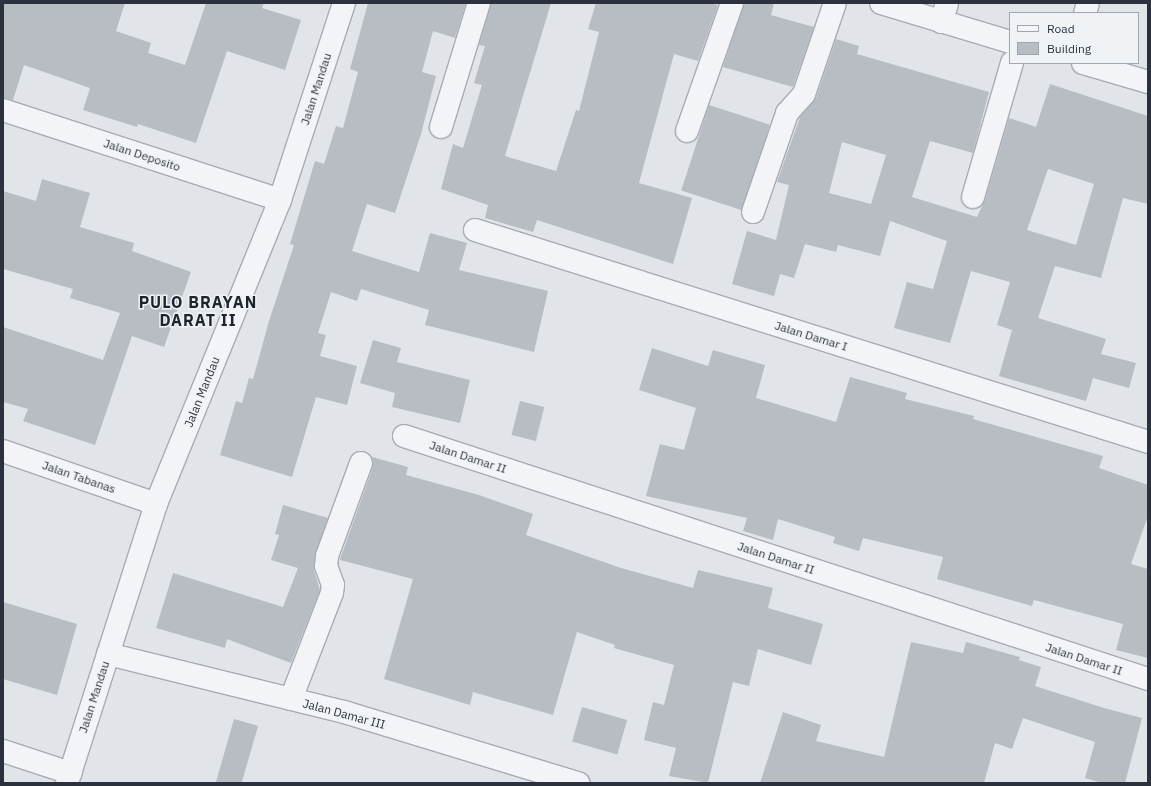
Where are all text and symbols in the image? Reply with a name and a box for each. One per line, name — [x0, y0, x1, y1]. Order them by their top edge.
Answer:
legend — [1009, 12, 1139, 64]
text: Road — [1047, 21, 1075, 36]
text: Building — [1047, 41, 1091, 56]
street label: Jalan Mandau — [298, 51, 334, 127]
street label: Jalan Deposito — [102, 136, 182, 174]
district label: PULO BRAYAN DARAT II — [139, 292, 257, 330]
street label: Jalan Damar I — [773, 318, 849, 354]
street label: Jalan Mandau — [181, 355, 223, 429]
street label: Jalan Damar II — [428, 438, 508, 476]
street label: Jalan Tabanas — [40, 458, 118, 496]
street label: Jalan Damar II — [736, 539, 816, 577]
street label: Jalan Damar II — [1044, 640, 1124, 678]
street label: Jalan Mandau — [76, 659, 112, 735]
street label: Jalan Damar III — [301, 696, 387, 732]

